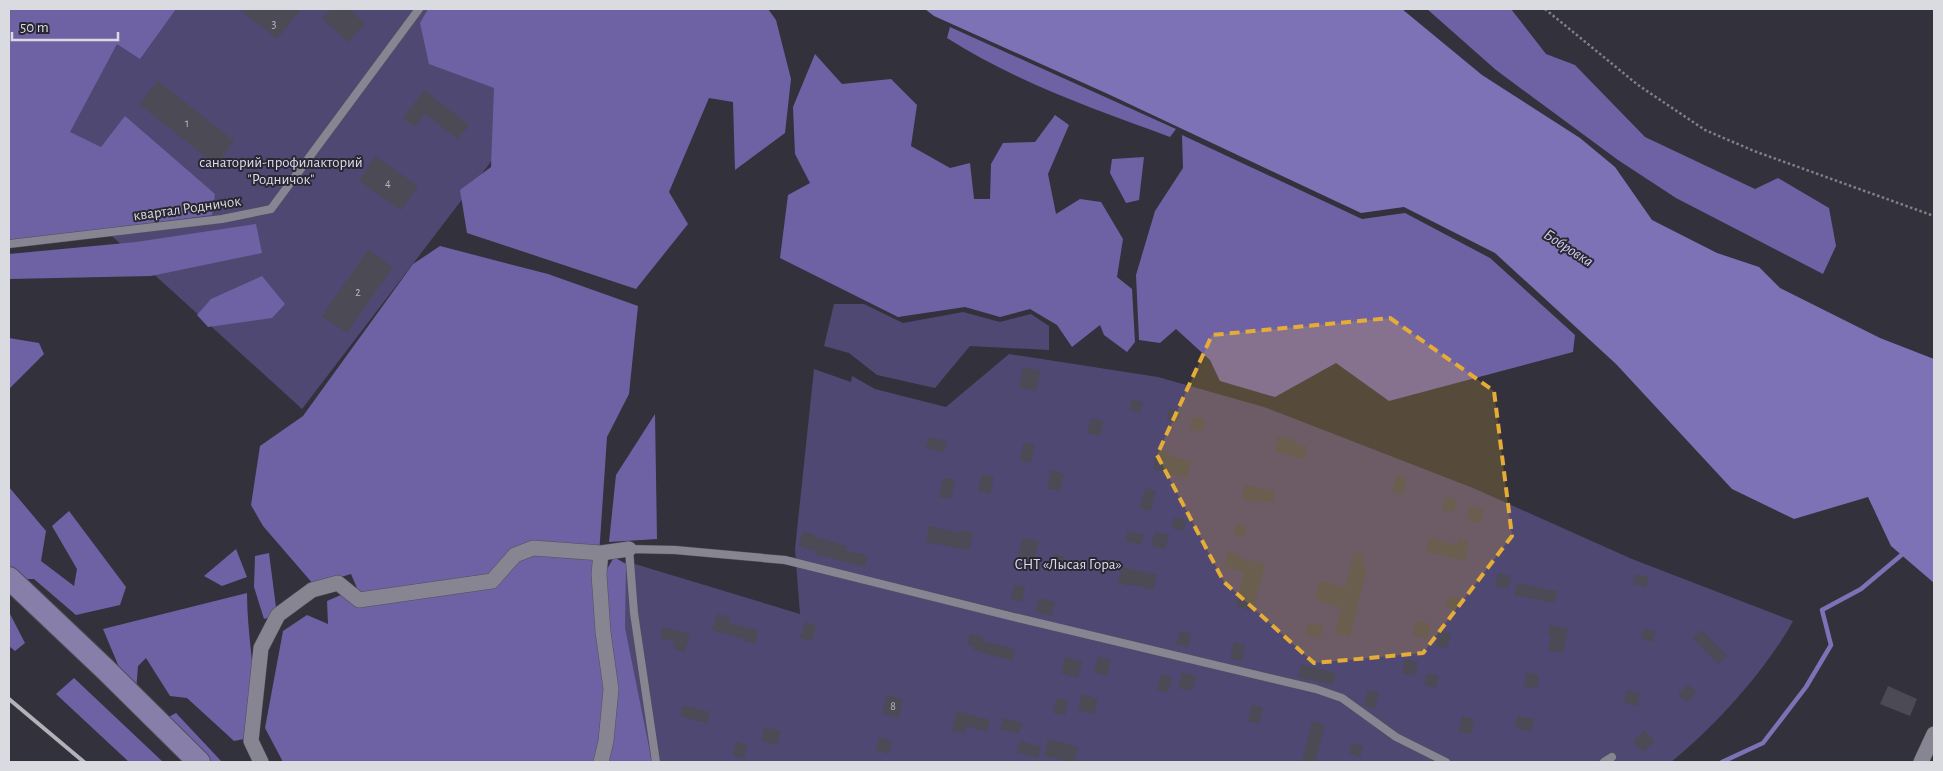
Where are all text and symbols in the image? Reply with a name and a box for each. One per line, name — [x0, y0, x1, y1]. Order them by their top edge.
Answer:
scale bar — [12, 10, 119, 42]
house number: 3 — [272, 18, 277, 30]
text: 50 m — [20, 20, 49, 35]
house number: 1 — [185, 117, 189, 129]
park label: санаторий-профилакторий "Родничок" — [199, 155, 363, 187]
house number: 4 — [385, 177, 391, 189]
street label: квартал Родничок — [132, 193, 242, 223]
water label: Бобровка — [1540, 226, 1596, 271]
house number: 2 — [355, 286, 361, 298]
park label: СНТ «Лысая Гора» — [1014, 557, 1122, 572]
house number: 8 — [890, 700, 896, 712]

